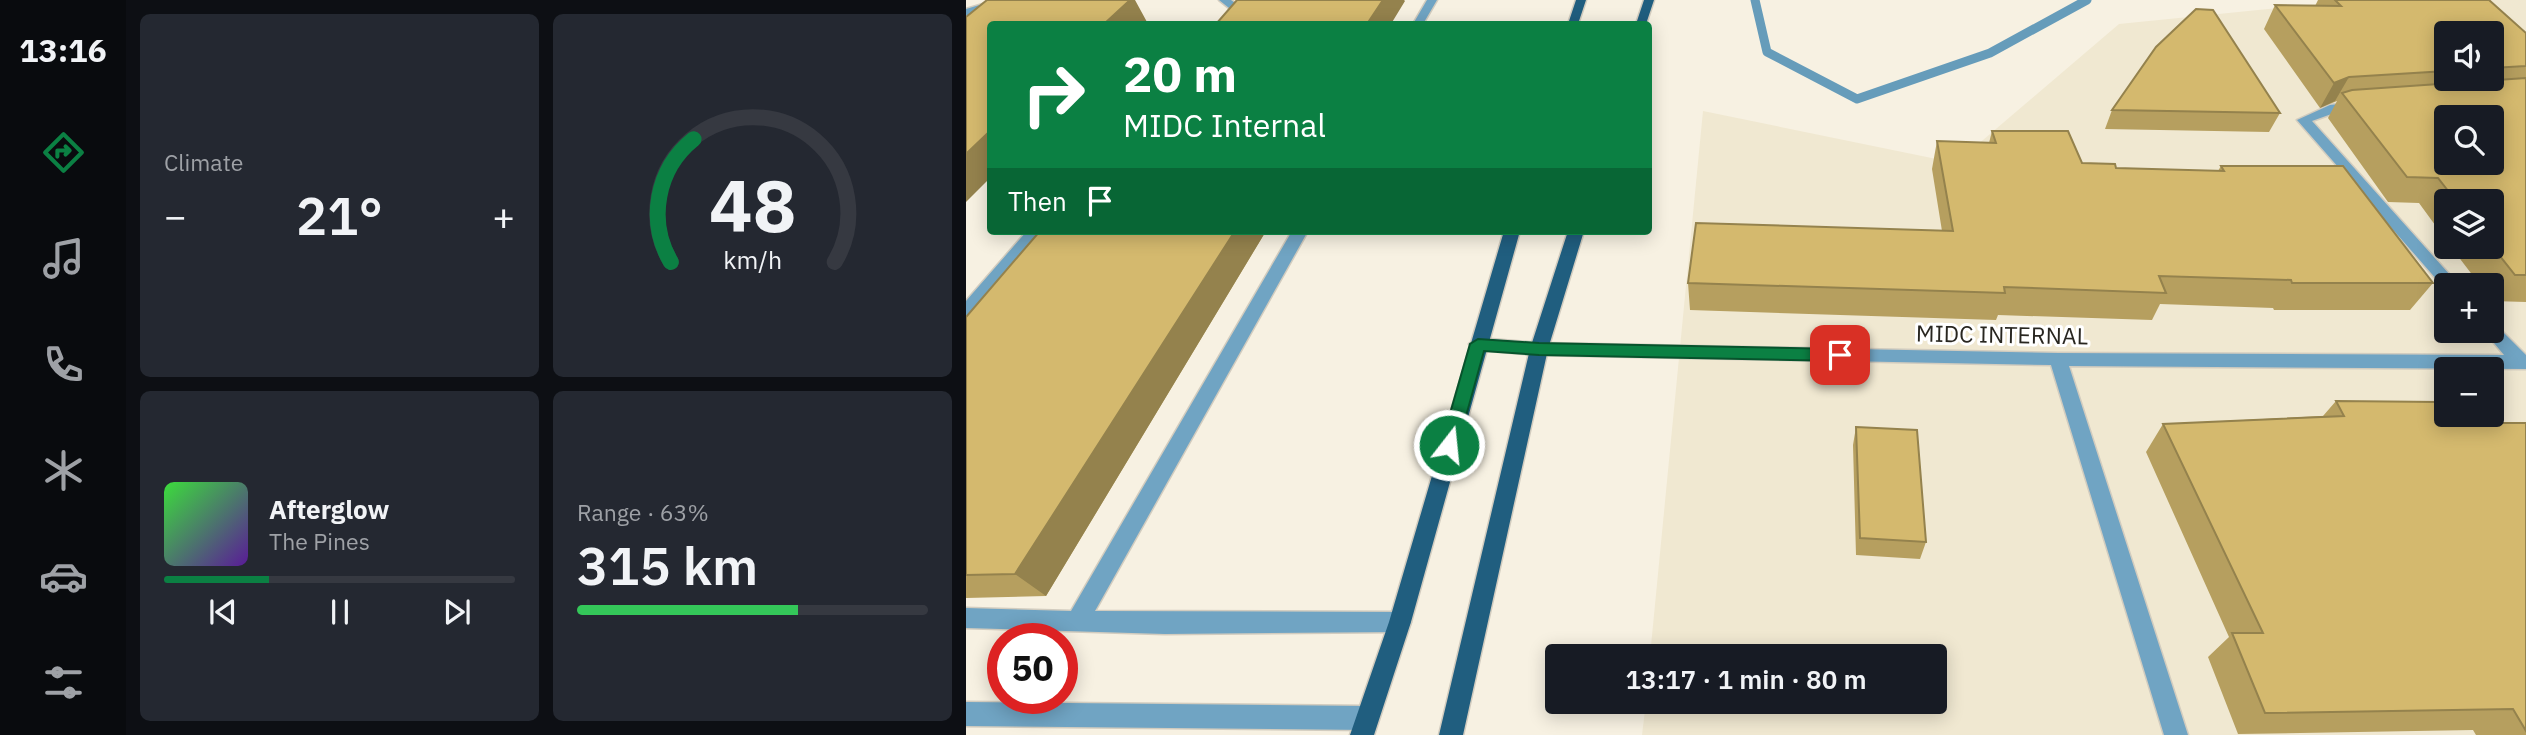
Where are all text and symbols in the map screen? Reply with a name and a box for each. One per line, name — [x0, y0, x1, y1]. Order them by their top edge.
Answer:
map controls — [2434, 21, 2504, 427]
button: sound — [2434, 21, 2504, 91]
text: 13:16 — [19, 29, 107, 71]
text: 20 m — [1123, 42, 1237, 105]
icon: right — [1008, 49, 1099, 140]
text: MIDC Internal — [1123, 104, 1326, 146]
button: search — [2434, 105, 2504, 175]
icon: directions — [39, 128, 88, 177]
text: Climate — [164, 147, 243, 177]
text: 48 — [709, 157, 796, 252]
text: 21° — [296, 182, 383, 249]
icon: arrive — [1081, 182, 1119, 220]
text: Then — [1008, 184, 1067, 218]
button: layers — [2434, 189, 2504, 259]
text: − — [164, 191, 187, 240]
text: + — [492, 191, 515, 240]
icon: music — [39, 234, 88, 283]
text: km/h — [723, 242, 782, 275]
button: + — [2434, 273, 2504, 343]
street label: MIDC INTERNAL — [1916, 317, 2088, 351]
pin — [1810, 325, 1870, 385]
icon: arrive — [1821, 336, 1859, 374]
icon: phone — [39, 340, 88, 389]
button: − — [2434, 357, 2504, 427]
position arrow — [1412, 408, 1486, 482]
icon: climate — [39, 446, 88, 495]
text: Afterglow — [269, 492, 389, 526]
text: Range · 63% — [577, 497, 709, 527]
text: The Pines — [269, 526, 370, 556]
text: 315 km — [577, 532, 758, 599]
icon: car — [39, 552, 88, 601]
icon: previous — [204, 593, 242, 631]
icon: pause — [321, 593, 359, 631]
icon: next — [438, 593, 476, 631]
speed limit sign: 50 — [987, 623, 1078, 714]
icon: filters — [39, 658, 88, 707]
text: 13:17 · 1 min · 80 m — [1625, 662, 1867, 696]

